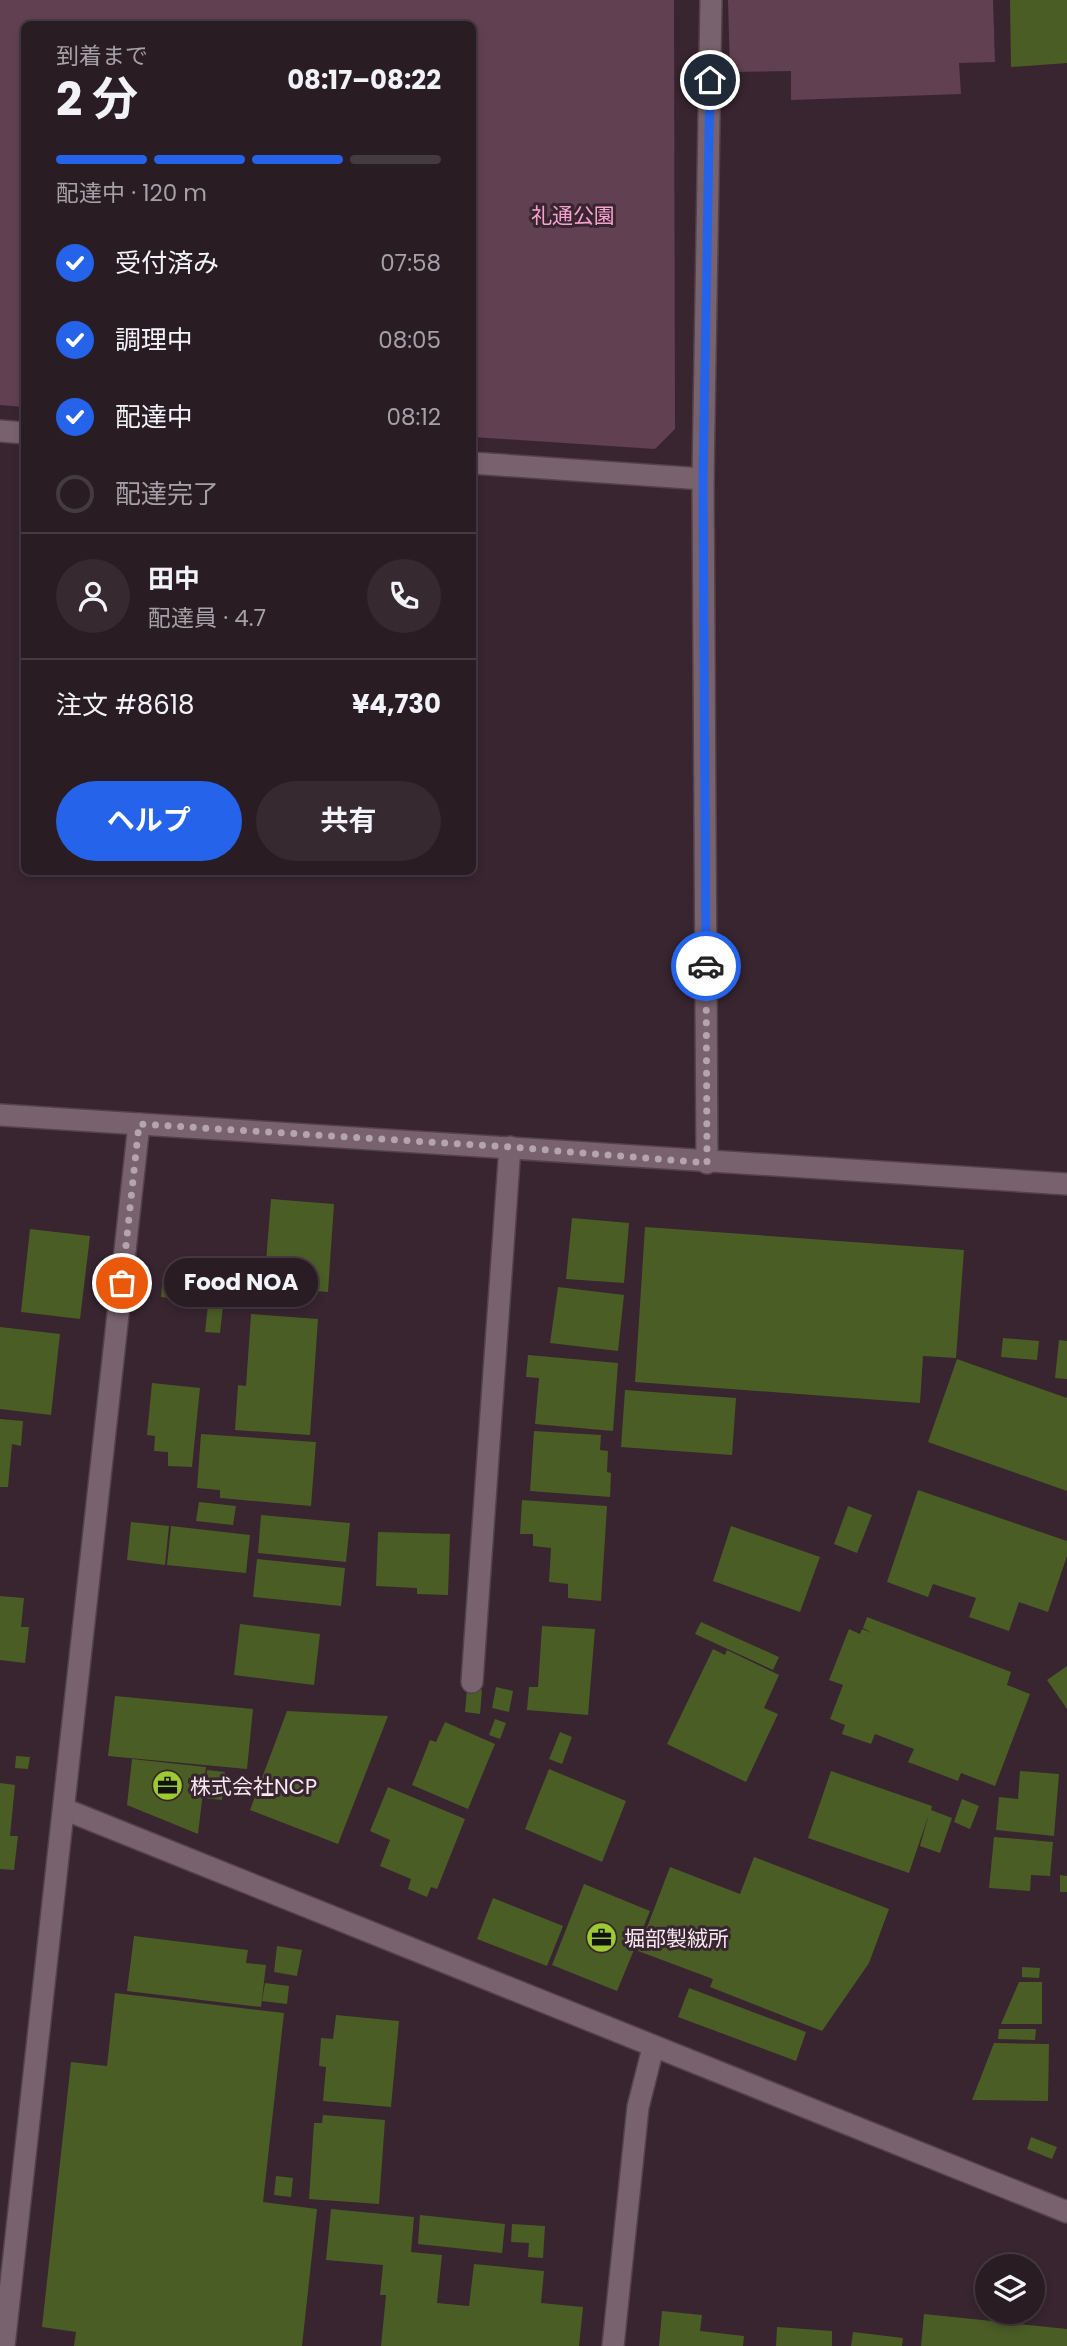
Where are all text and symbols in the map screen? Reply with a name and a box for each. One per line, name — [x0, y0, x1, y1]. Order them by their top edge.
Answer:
text: 到着まで — [56, 40, 148, 72]
pin — [680, 50, 740, 110]
icon: home — [691, 61, 729, 99]
text: 08:17–08:22 — [287, 62, 441, 98]
text: 2 分 — [56, 67, 138, 131]
text: 配達中 · 120 m — [56, 177, 207, 209]
park label: 礼通公園 — [531, 201, 615, 230]
icon: check — [56, 244, 94, 282]
text: 受付済み — [115, 245, 219, 281]
text: 07:58 — [380, 247, 441, 279]
icon: check — [56, 321, 94, 359]
text: 調理中 — [115, 322, 193, 358]
text: 08:05 — [378, 324, 441, 356]
icon: check — [56, 398, 94, 436]
text: 配達中 — [115, 399, 193, 435]
text: 08:12 — [387, 401, 441, 433]
text: 配達完了 — [115, 476, 219, 512]
button: person — [56, 559, 130, 633]
button: phone — [367, 559, 441, 633]
text: 田中 — [148, 561, 200, 597]
text: 配達員 · 4.7 — [148, 602, 266, 634]
text: ¥4,730 — [352, 686, 441, 722]
text: 注文 #8618 — [56, 687, 194, 723]
button: ヘルプ — [56, 781, 242, 861]
button: 共有 — [256, 781, 441, 861]
courier — [671, 931, 741, 1001]
icon: car — [687, 947, 725, 985]
pin — [92, 1253, 152, 1313]
callout: Food NOA — [164, 1258, 318, 1308]
icon: bag — [103, 1264, 141, 1302]
text: Food NOA — [184, 1266, 298, 1298]
office icon: 株式会社NCP — [150, 1769, 184, 1803]
place label: 株式会社NCP — [190, 1772, 317, 1801]
office icon: 堀部製絨所 — [584, 1921, 618, 1955]
place label: 堀部製絨所 — [624, 1924, 729, 1953]
map controls — [975, 2254, 1045, 2324]
button: layers — [975, 2254, 1045, 2324]

